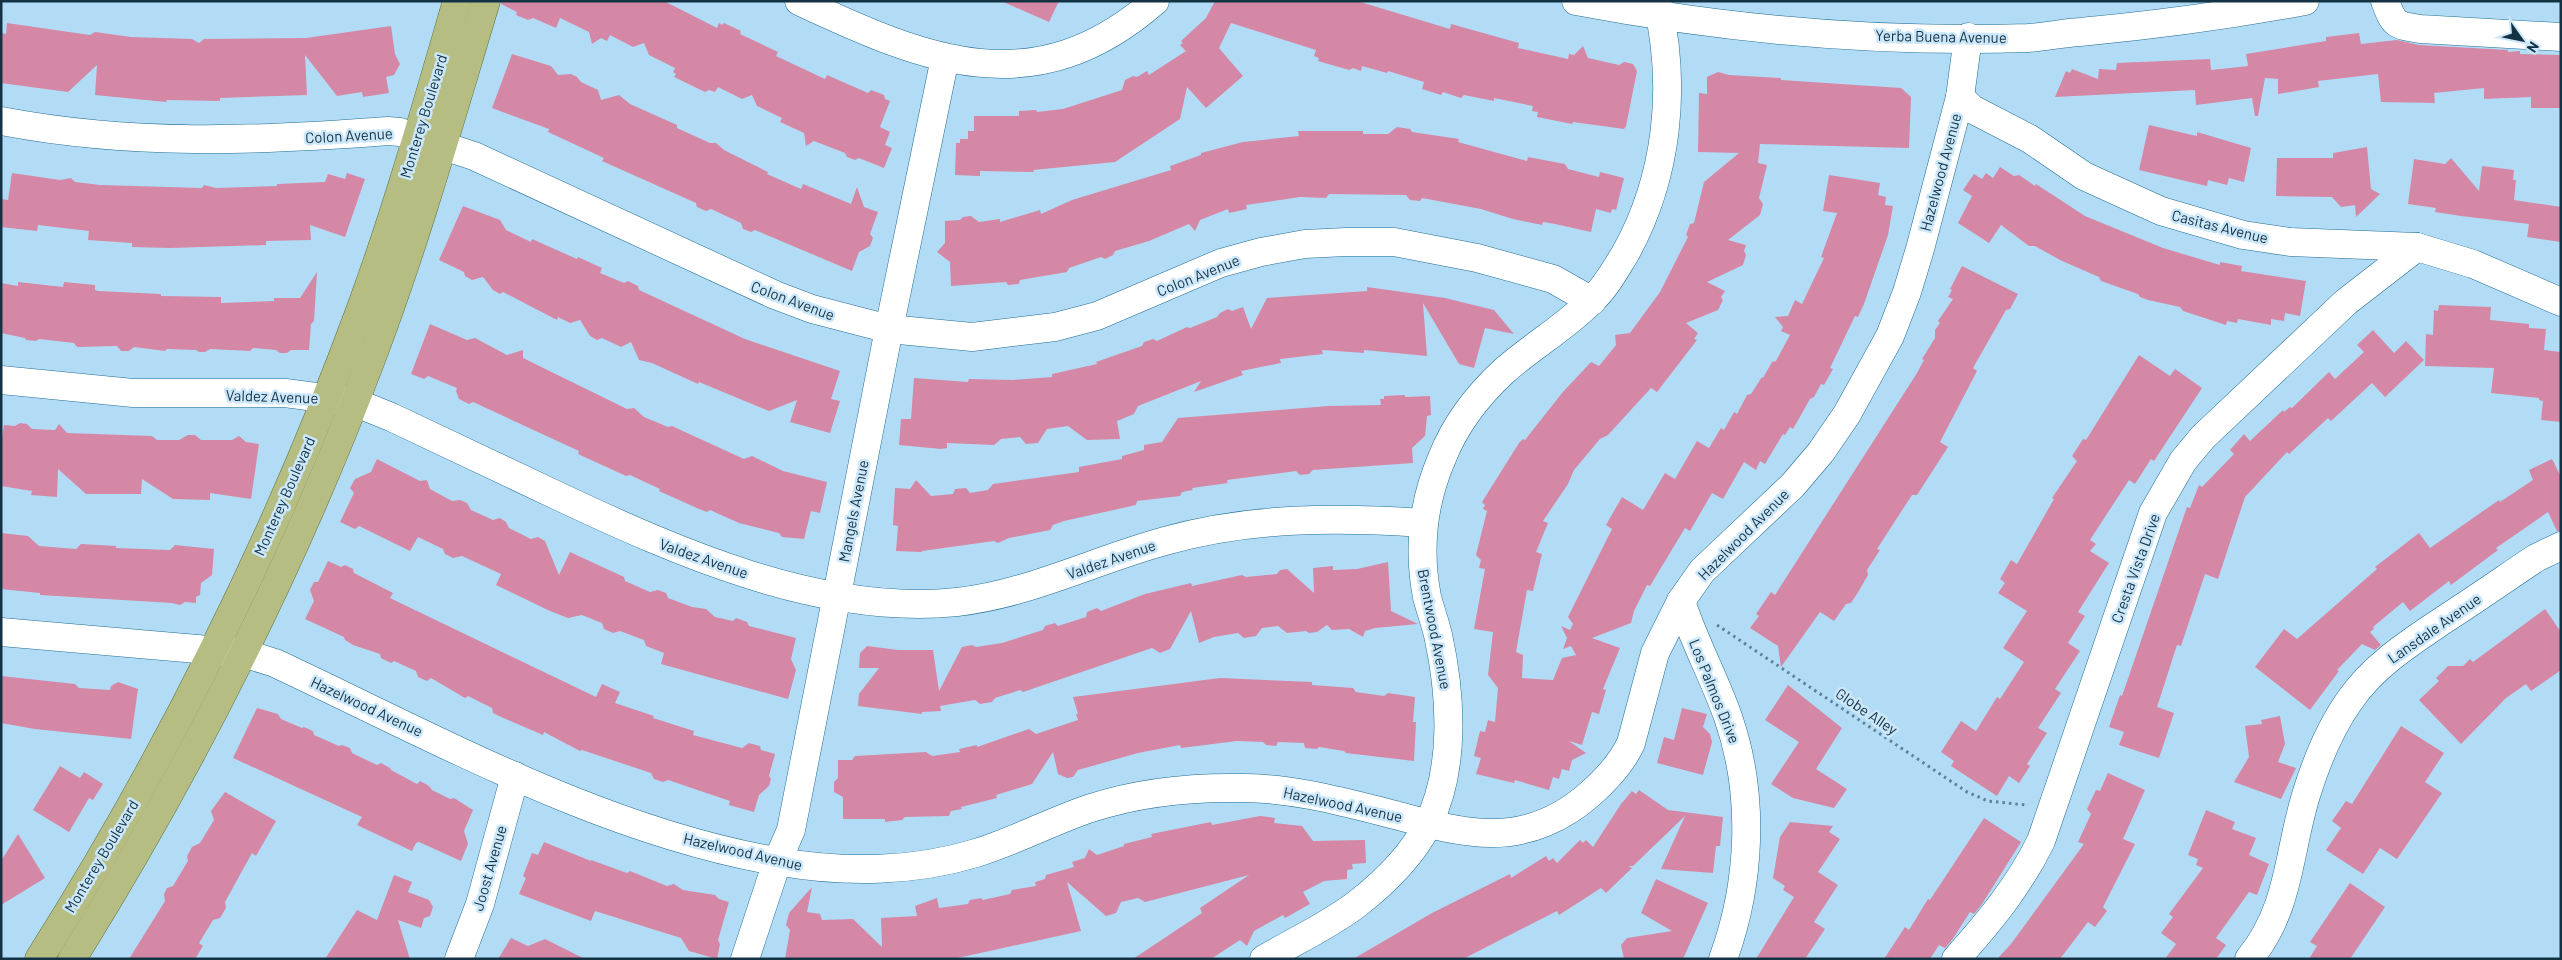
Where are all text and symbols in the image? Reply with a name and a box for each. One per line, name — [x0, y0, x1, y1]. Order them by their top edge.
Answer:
north arrow — [2497, 15, 2547, 65]
street label: Yerba Buena Avenue — [1875, 26, 2007, 46]
text: N — [2524, 39, 2543, 56]
street label: Monterey Boulevard — [396, 52, 450, 180]
street label: Hazelwood Avenue — [1916, 111, 1964, 233]
street label: Colon Avenue — [305, 124, 393, 146]
street label: Casitas Avenue — [2170, 205, 2270, 247]
street label: Colon Avenue — [1154, 250, 1242, 300]
street label: Colon Avenue — [749, 277, 837, 323]
street label: Valdez Avenue — [225, 385, 319, 407]
street label: Monterey Boulevard — [250, 434, 318, 558]
street label: Mangels Avenue — [834, 458, 872, 564]
street label: Hazelwood Avenue — [1694, 485, 1792, 583]
street label: Cresta Vista Drive — [2107, 511, 2163, 625]
street label: Valdez Avenue — [657, 534, 751, 582]
street label: Valdez Avenue — [1064, 535, 1158, 583]
street label: Brentwood Avenue — [1415, 567, 1455, 691]
street label: Lansdale Avenue — [2384, 589, 2484, 667]
street label: Los Palmos Drive — [1686, 636, 1744, 746]
street label: Hazelwood Avenue — [308, 672, 426, 740]
street label: Globe Alley — [1833, 684, 1901, 738]
street label: Hazelwood Avenue — [1282, 783, 1404, 825]
street label: Monterey Boulevard — [60, 796, 142, 916]
street label: Joost Avenue — [468, 823, 510, 913]
street label: Hazelwood Avenue — [682, 829, 804, 873]

